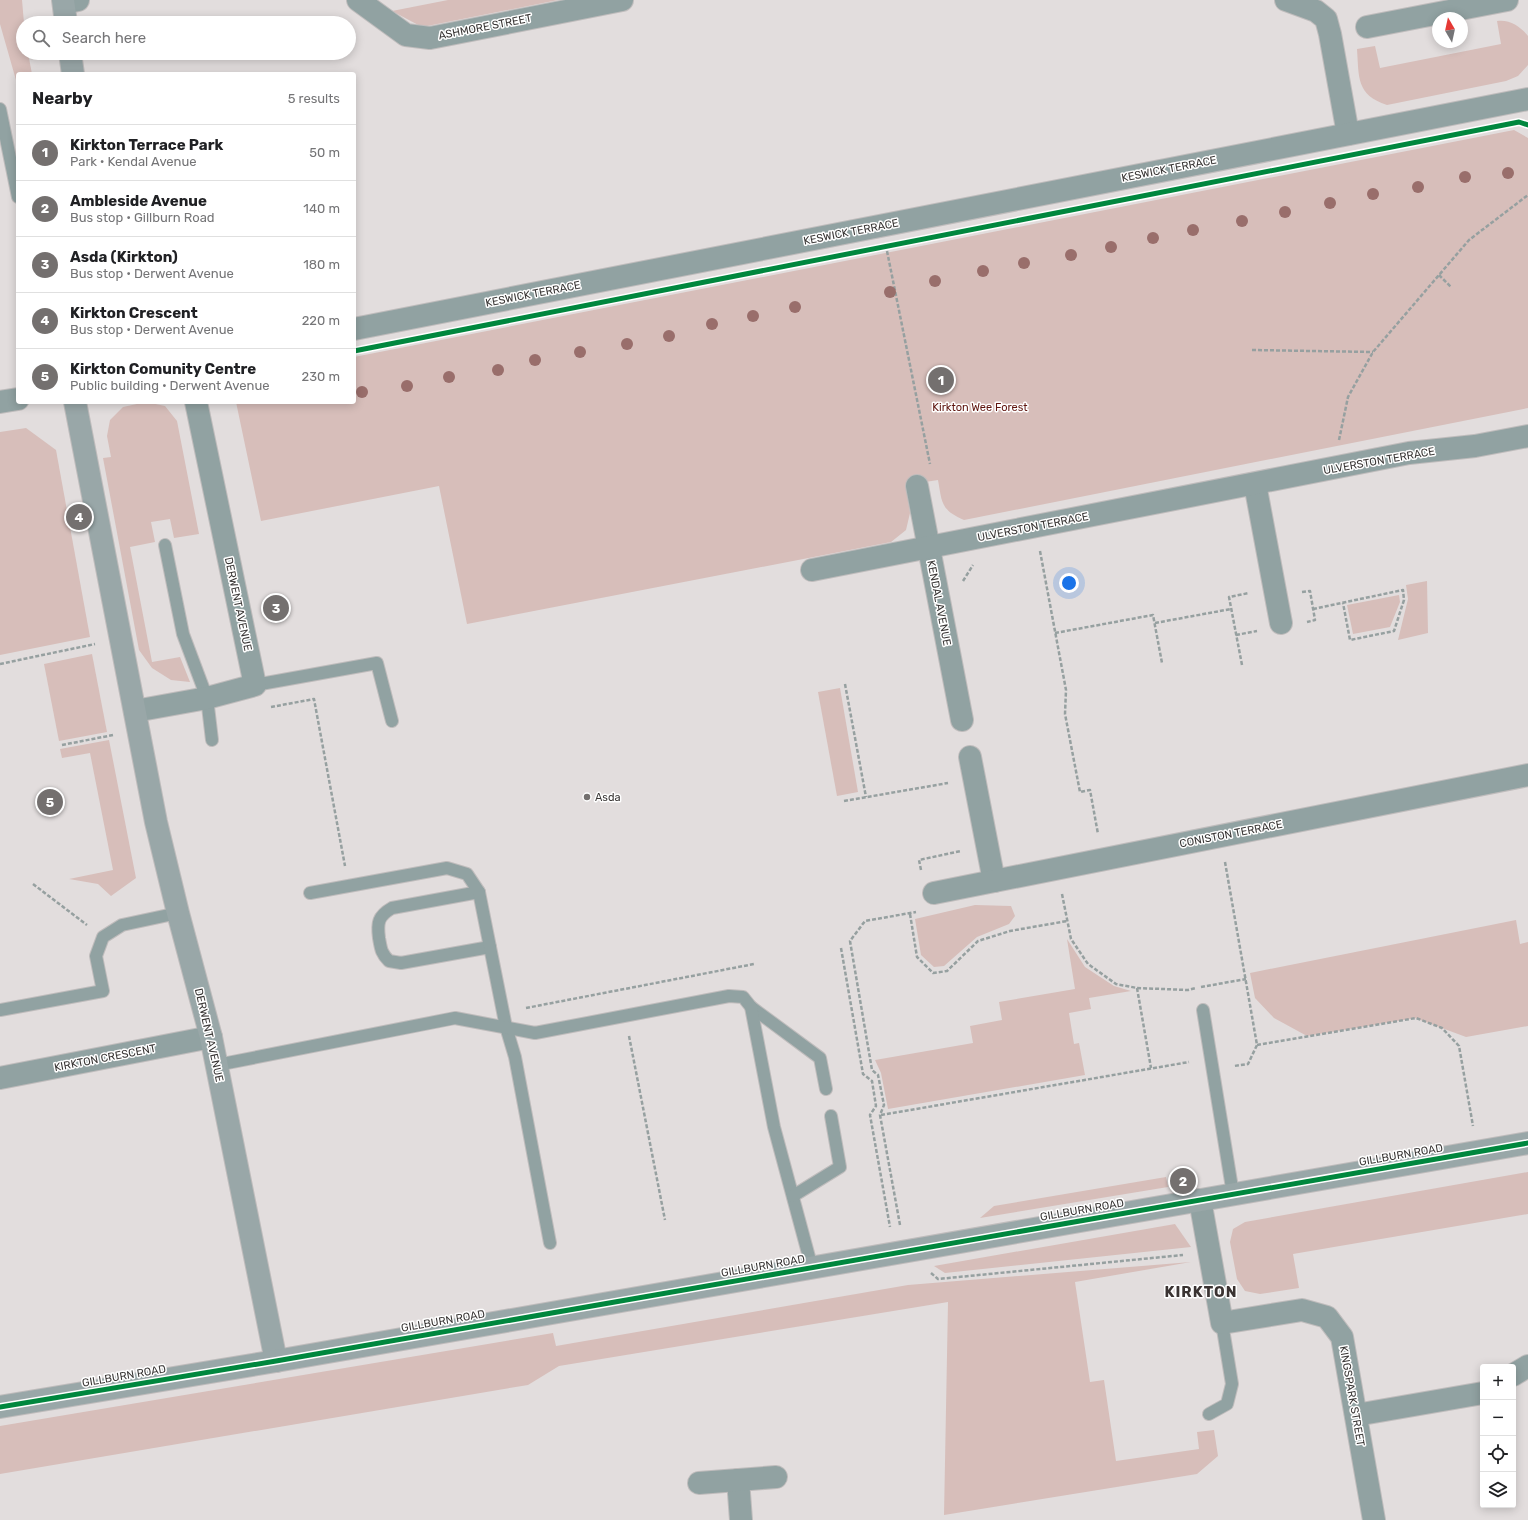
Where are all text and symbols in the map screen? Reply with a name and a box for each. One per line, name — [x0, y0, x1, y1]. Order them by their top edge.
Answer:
street label: ASHMORE STREET — [437, 11, 533, 42]
north arrow — [1432, 12, 1468, 48]
search box — [16, 16, 356, 60]
icon: search — [30, 27, 52, 49]
text: Search here — [62, 29, 146, 47]
text: Nearby — [32, 88, 93, 108]
text: 5 results — [288, 91, 340, 106]
text: Kirkton Terrace Park — [70, 136, 223, 154]
text: 1 — [42, 145, 48, 160]
text: 50 m — [309, 145, 340, 160]
street label: KESWICK TERRACE — [1120, 153, 1218, 185]
text: Park · Kendal Avenue — [70, 154, 197, 169]
text: Ambleside Avenue — [70, 192, 207, 210]
text: 2 — [41, 201, 49, 216]
text: 140 m — [303, 201, 340, 216]
text: Bus stop · Gillburn Road — [70, 210, 215, 225]
street label: KESWICK TERRACE — [802, 216, 900, 248]
text: Asda (Kirkton) — [70, 248, 178, 266]
text: 3 — [41, 257, 49, 272]
text: 180 m — [303, 257, 340, 272]
text: Bus stop · Derwent Avenue — [70, 266, 234, 281]
street label: KESWICK TERRACE — [484, 278, 582, 310]
text: Kirkton Crescent — [70, 304, 198, 322]
text: 4 — [41, 313, 49, 328]
text: 220 m — [302, 313, 340, 328]
text: Bus stop · Derwent Avenue — [70, 322, 234, 337]
text: Kirkton Comunity Centre — [70, 360, 256, 378]
pin: 1 — [928, 365, 954, 395]
text: 5 — [41, 369, 49, 384]
text: 230 m — [302, 369, 340, 384]
text: Public building · Derwent Avenue — [70, 378, 270, 393]
park label: Kirkton Wee Forest — [932, 401, 1028, 414]
street label: ULVERSTON TERRACE — [1322, 445, 1436, 477]
pin: 4 — [66, 502, 92, 532]
street label: ULVERSTON TERRACE — [976, 510, 1090, 544]
street label: DERWENT AVENUE — [222, 556, 254, 652]
street label: KENDAL AVENUE — [924, 559, 954, 647]
your location — [1059, 573, 1079, 593]
pin: 3 — [263, 593, 289, 623]
pin: 5 — [37, 787, 63, 817]
place label: Asda — [595, 791, 621, 804]
marker: Asda — [582, 792, 592, 802]
street label: CONISTON TERRACE — [1178, 818, 1284, 850]
street label: DERWENT AVENUE — [192, 987, 226, 1083]
street label: KIRKTON CRESCENT — [53, 1042, 158, 1074]
street label: GILLBURN ROAD — [1358, 1141, 1444, 1169]
pin: 2 — [1170, 1166, 1196, 1196]
street label: GILLBURN ROAD — [1039, 1196, 1125, 1224]
street label: GILLBURN ROAD — [720, 1252, 806, 1280]
district label: KIRKTON — [1165, 1283, 1237, 1301]
street label: GILLBURN ROAD — [400, 1307, 486, 1335]
street label: KINGSPARK STREET — [1337, 1345, 1367, 1448]
street label: GILLBURN ROAD — [81, 1362, 167, 1390]
map controls — [1480, 1364, 1516, 1508]
button: + — [1480, 1364, 1516, 1400]
button: − — [1480, 1400, 1516, 1436]
button: locate — [1480, 1436, 1516, 1472]
button: layers — [1480, 1472, 1516, 1508]

